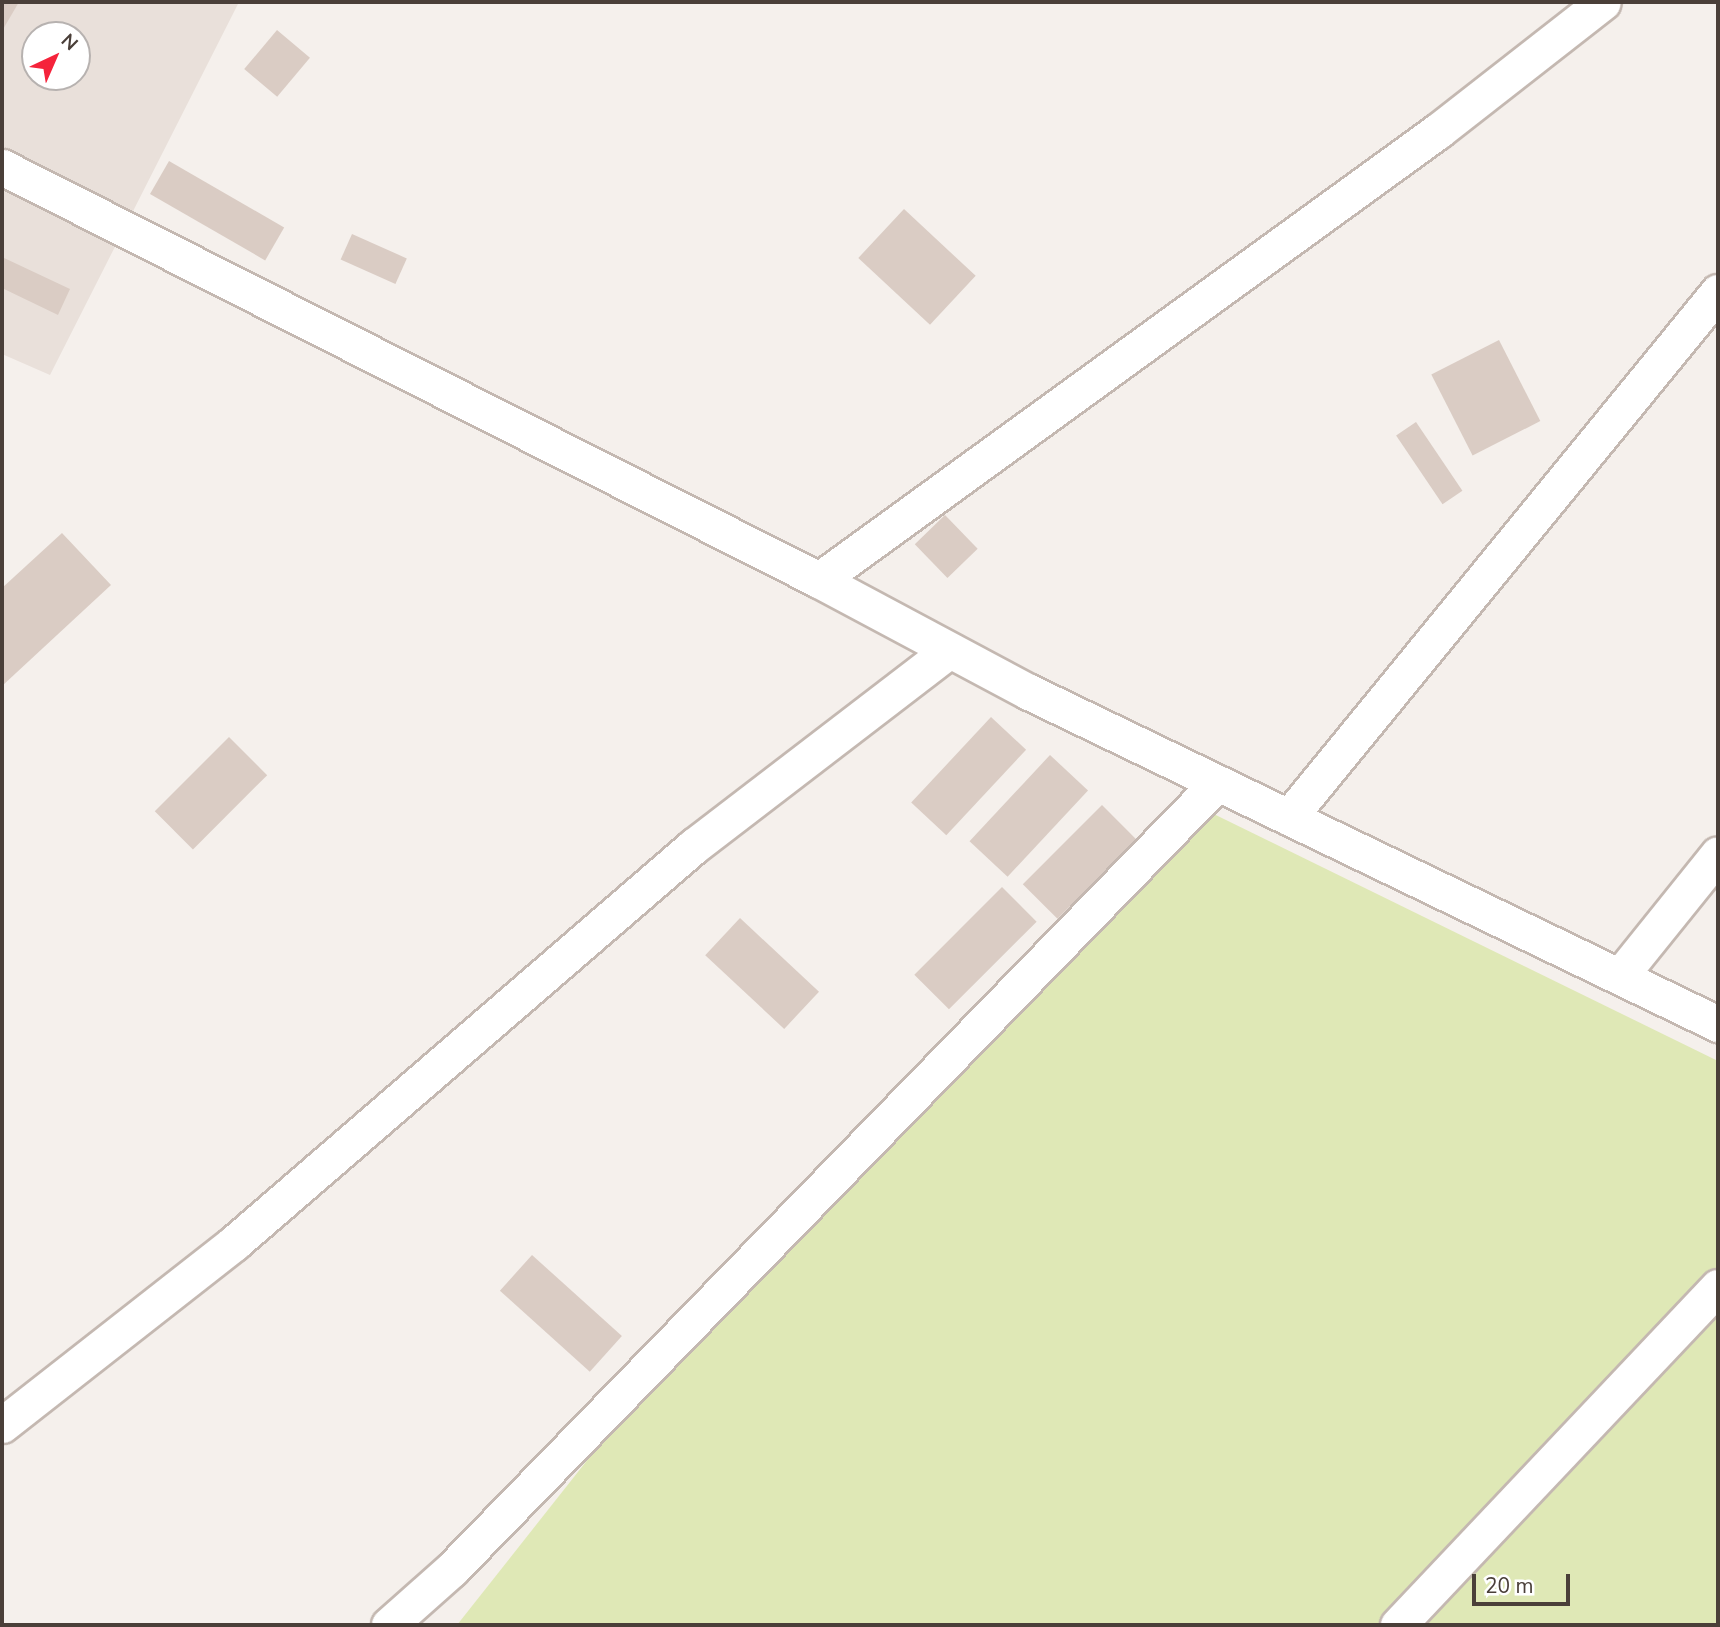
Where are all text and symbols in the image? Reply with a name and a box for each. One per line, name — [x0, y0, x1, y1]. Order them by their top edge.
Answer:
north arrow — [21, 21, 91, 91]
text: N — [55, 28, 83, 57]
scale bar — [1475, 1560, 1573, 1604]
text: 20 m — [1485, 1572, 1534, 1600]

